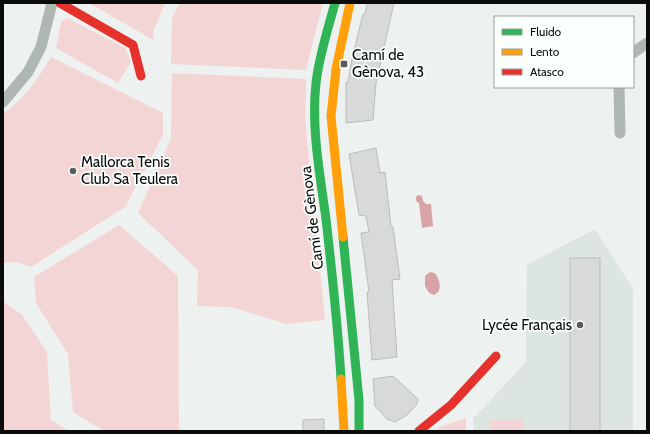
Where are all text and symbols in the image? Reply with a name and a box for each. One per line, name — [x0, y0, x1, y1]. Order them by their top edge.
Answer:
legend — [494, 16, 634, 88]
text: Fluido — [530, 24, 562, 39]
text: Lento — [530, 44, 560, 59]
place label: Camí de Gènova, 43 — [352, 46, 424, 81]
marker: Camí de Gènova, 43 — [339, 59, 349, 69]
text: Atasco — [530, 64, 564, 79]
place label: Mallorca Tenis Club Sa Teulera — [81, 153, 179, 188]
street label: Camí de Gènova — [297, 164, 327, 271]
marker: Mallorca Tenis Club Sa Teulera — [68, 166, 78, 176]
place label: Lycée Français — [482, 316, 572, 334]
marker: Lycée Français — [575, 320, 585, 330]

